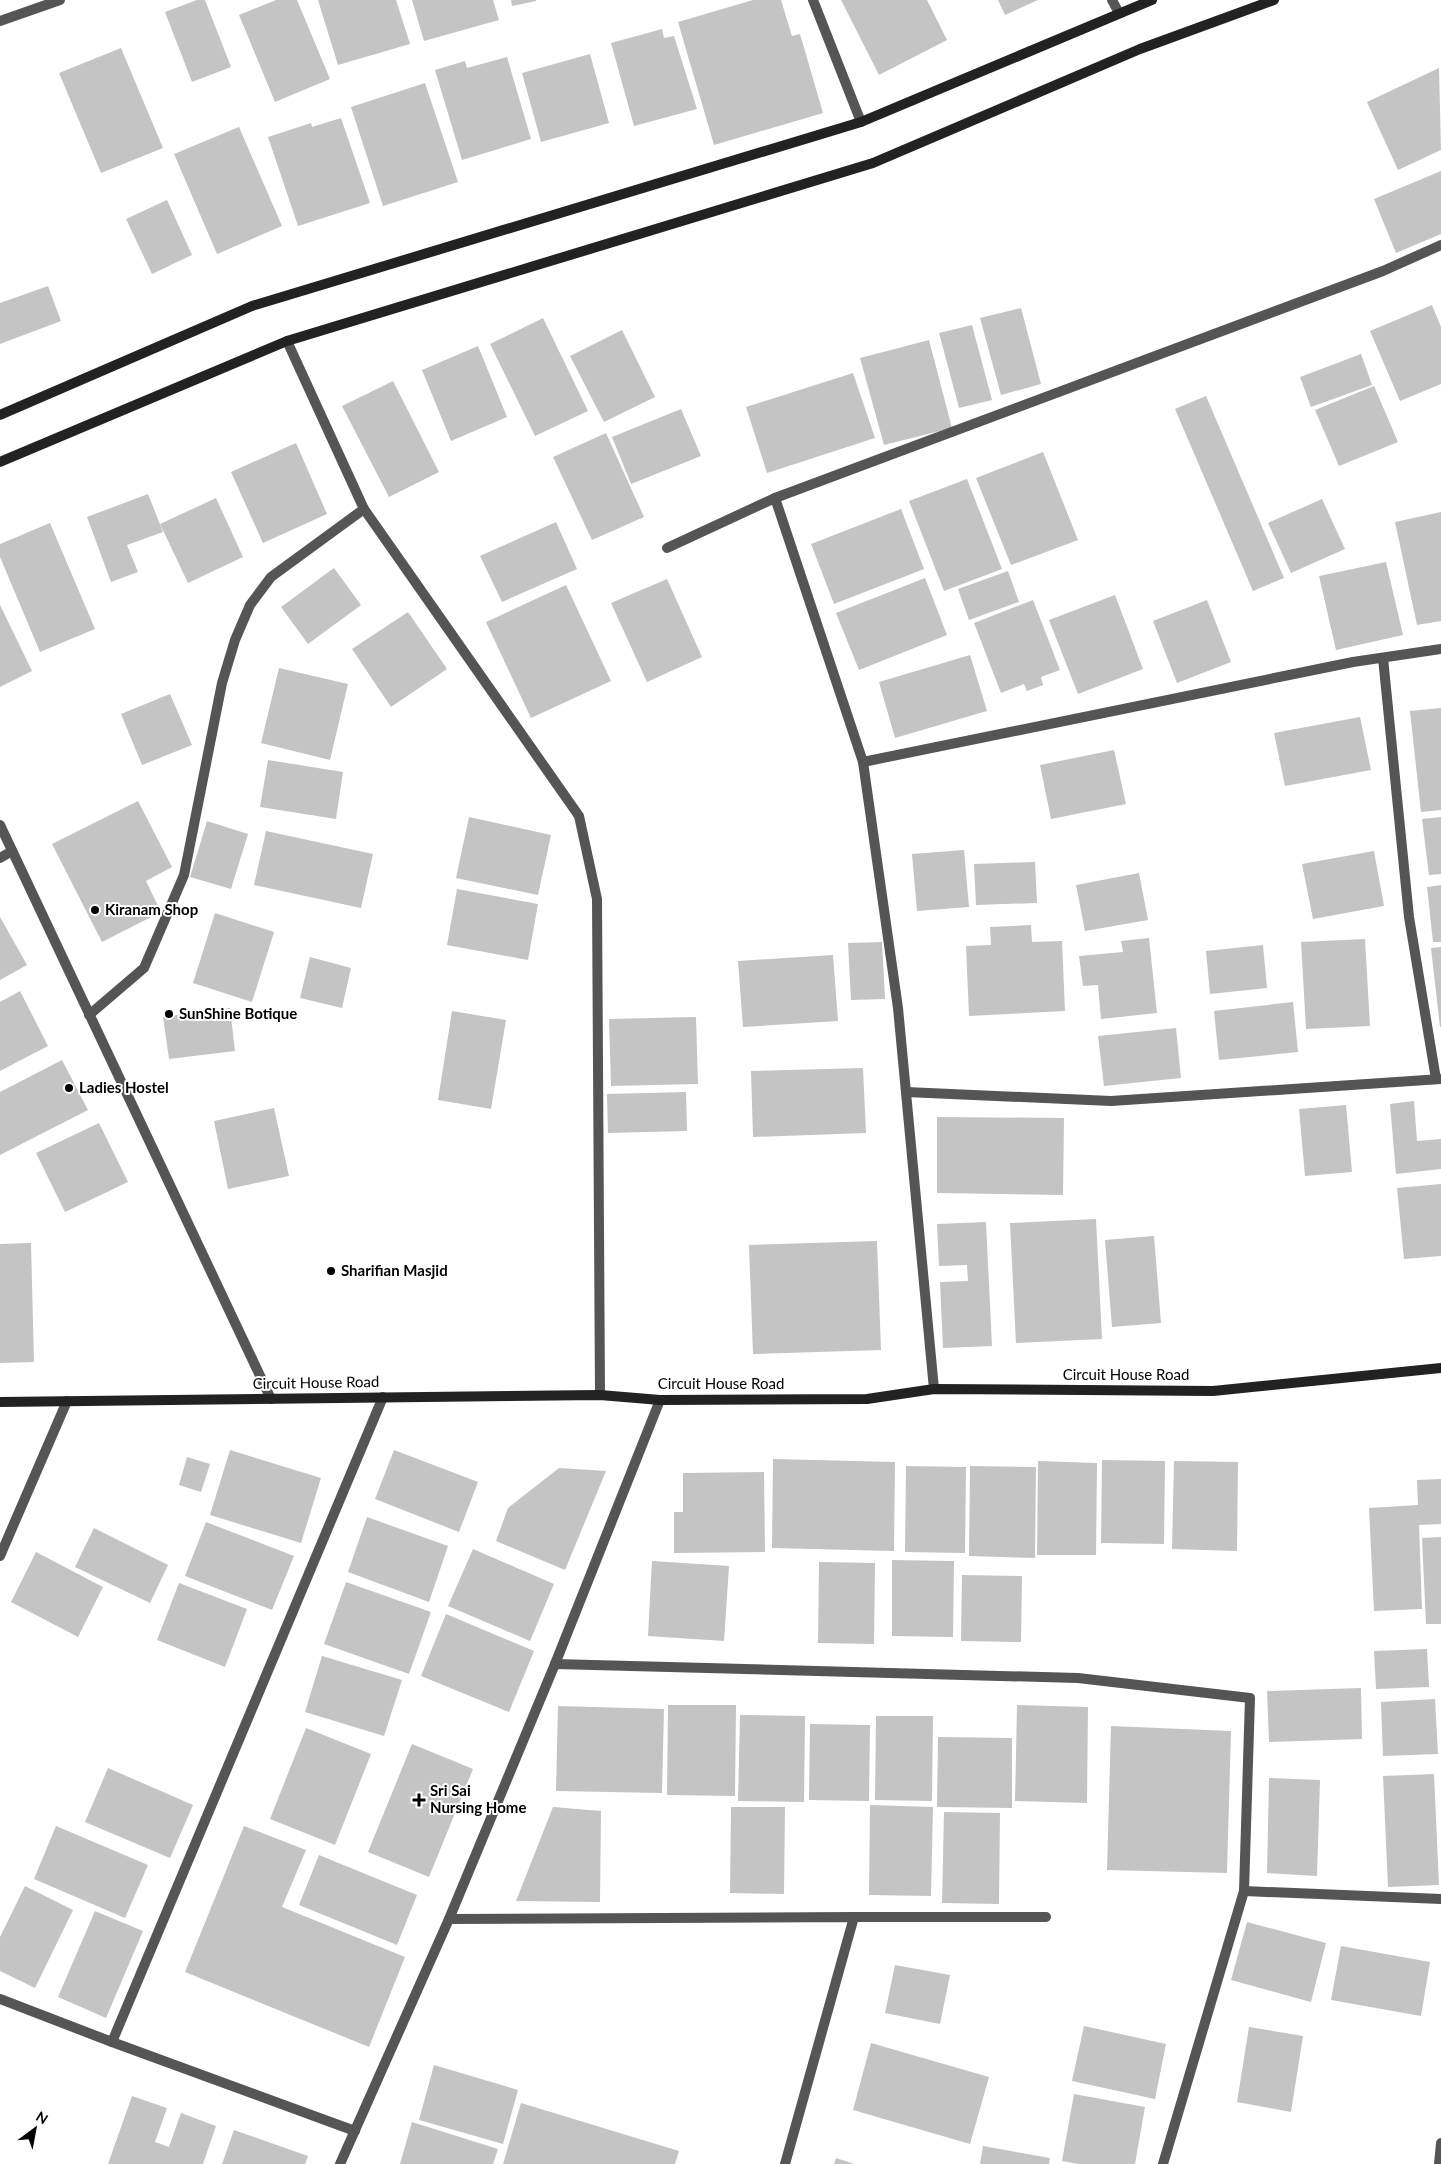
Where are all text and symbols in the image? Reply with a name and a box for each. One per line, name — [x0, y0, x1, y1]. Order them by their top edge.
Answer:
place label: Kiranam Shop — [105, 900, 198, 918]
marker: Kiranam Shop — [89, 904, 101, 916]
place label: SunShine Botique — [179, 1004, 297, 1022]
marker: SunShine Botique — [163, 1008, 175, 1020]
place label: Ladies Hostel — [79, 1078, 169, 1096]
marker: Ladies Hostel — [63, 1082, 75, 1094]
place label: Sharifian Masjid — [341, 1261, 448, 1279]
marker: Sharifian Masjid — [325, 1265, 337, 1277]
street label: Circuit House Road — [1063, 1365, 1189, 1383]
street label: Circuit House Road — [252, 1372, 379, 1392]
street label: Circuit House Road — [658, 1374, 784, 1392]
place label: Sri Sai Nursing Home — [430, 1781, 526, 1816]
marker: Sri Sai Nursing Home — [412, 1793, 426, 1807]
north arrow — [10, 2104, 60, 2154]
text: N — [33, 2107, 51, 2128]

